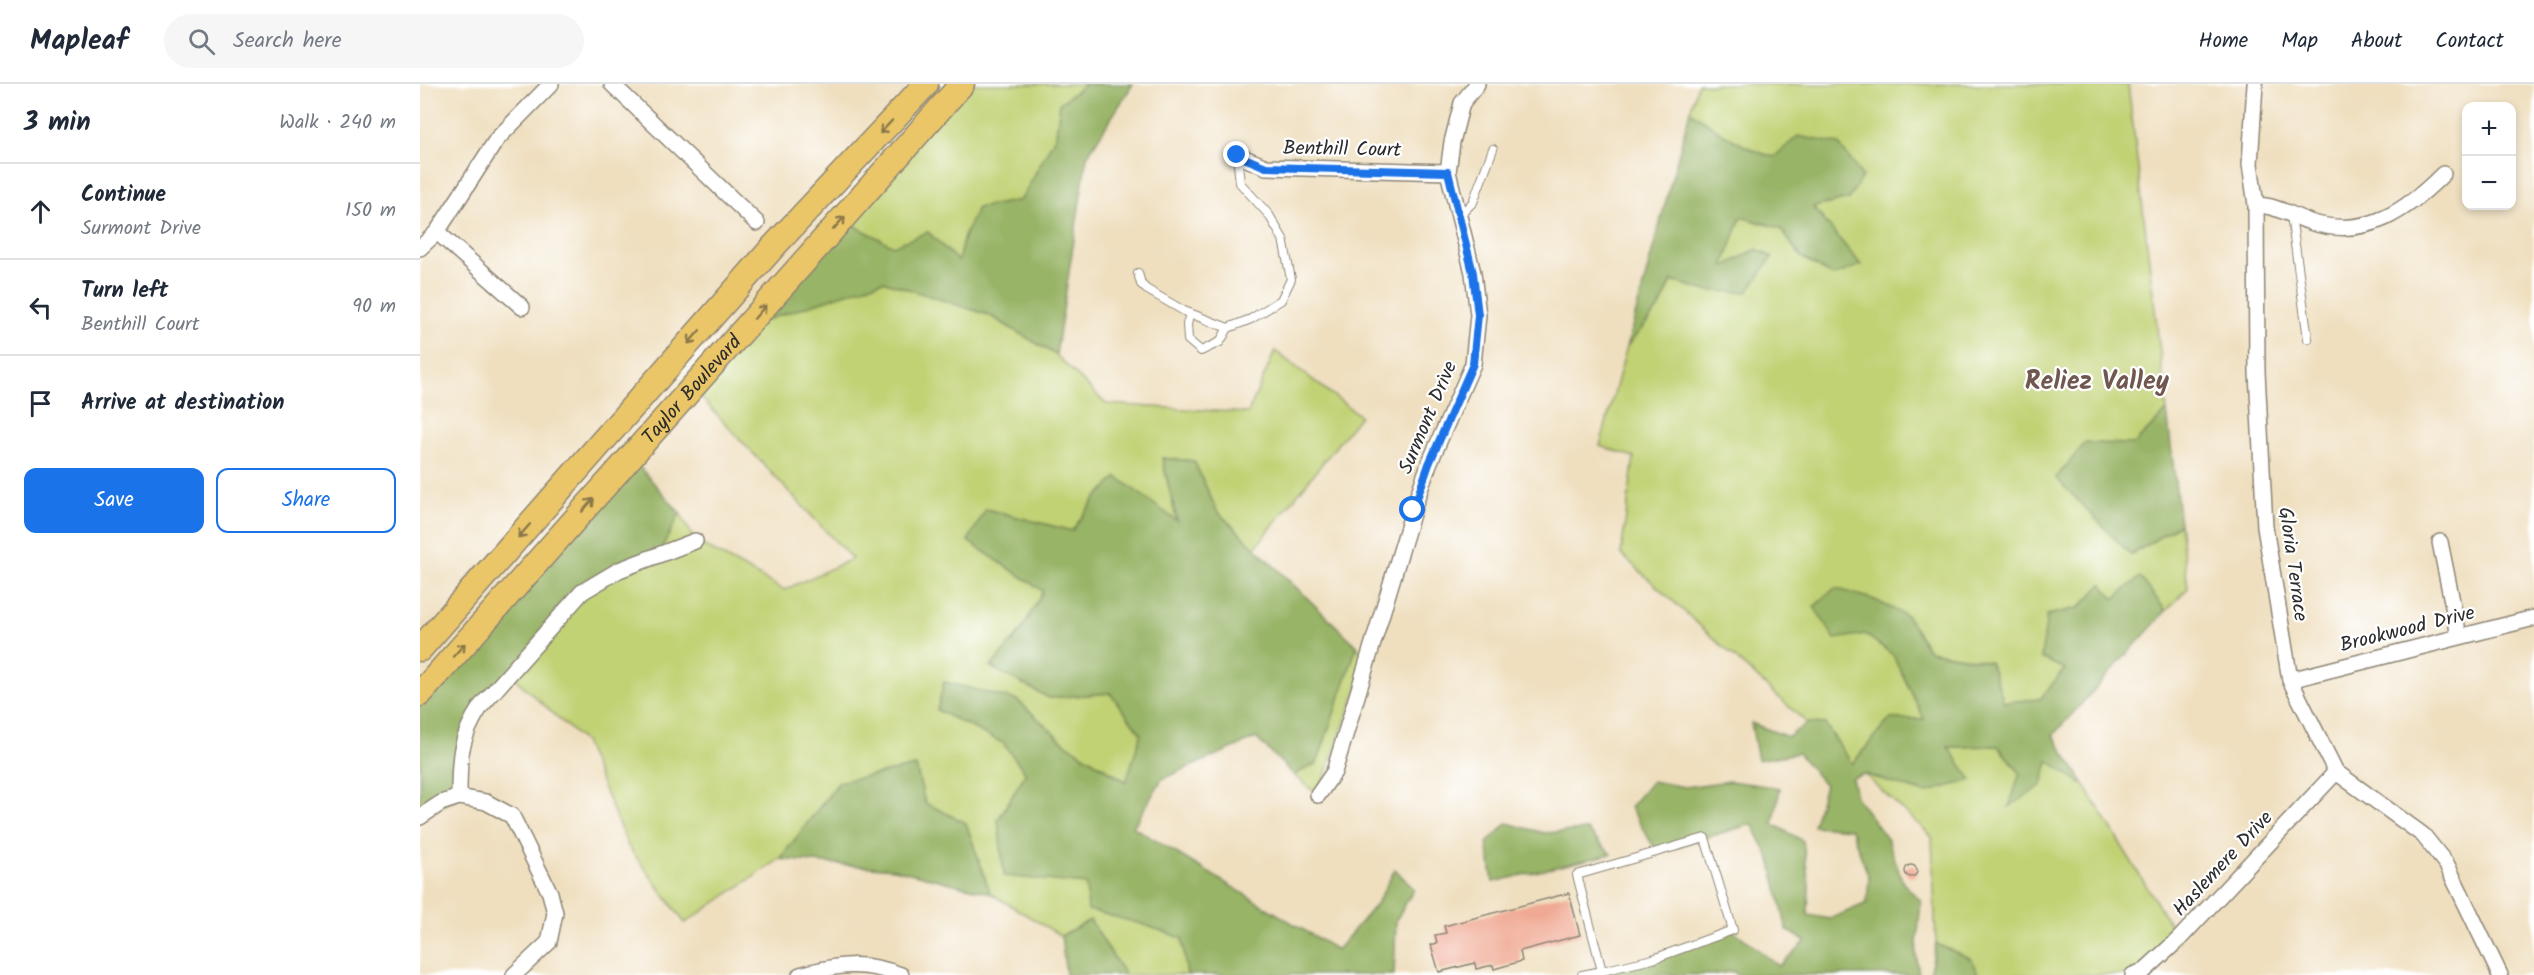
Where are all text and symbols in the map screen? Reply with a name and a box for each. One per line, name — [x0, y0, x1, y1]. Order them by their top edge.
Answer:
search box — [164, 14, 584, 68]
text: Mapleaf — [30, 19, 128, 64]
text: Search here — [233, 24, 342, 59]
icon: search — [185, 25, 218, 58]
text: Home — [2199, 25, 2248, 58]
text: Map — [2281, 25, 2318, 58]
text: About — [2351, 25, 2402, 58]
text: Contact — [2435, 25, 2504, 58]
text: 3 min — [24, 102, 91, 144]
map controls — [2462, 102, 2516, 210]
button: + — [2462, 102, 2516, 156]
text: Walk · 240 m — [279, 107, 396, 139]
one-way arrow — [879, 119, 893, 134]
street label: Benthill Court — [1282, 133, 1402, 167]
route end — [1223, 141, 1249, 167]
button: − — [2462, 156, 2516, 210]
text: Continue — [81, 178, 166, 213]
icon: ahead — [24, 195, 57, 228]
text: 150 m — [345, 195, 396, 227]
text: Surmont Drive — [81, 213, 201, 245]
one-way arrow — [832, 216, 846, 231]
text: Turn left — [81, 274, 168, 309]
icon: left — [24, 291, 57, 324]
text: 90 m — [352, 291, 396, 323]
one-way arrow — [753, 304, 767, 319]
text: Benthill Court — [81, 309, 199, 341]
street label: Taylor Boulevard — [635, 327, 751, 453]
one-way arrow — [687, 329, 701, 344]
street label: Surmont Drive — [1391, 356, 1467, 479]
district label: Reliez Valley — [2025, 361, 2170, 403]
text: Arrive at destination — [81, 386, 284, 421]
icon: arrive — [24, 387, 57, 420]
button: Save — [24, 468, 204, 533]
button: Share — [216, 468, 396, 533]
route start — [1399, 496, 1425, 522]
one-way arrow — [581, 497, 595, 512]
street label: Gloria Terrace — [2268, 505, 2316, 624]
one-way arrow — [517, 523, 531, 538]
street label: Brookwood Drive — [2337, 598, 2478, 662]
one-way arrow — [452, 643, 466, 658]
street label: Haslemere Drive — [2166, 804, 2281, 925]

